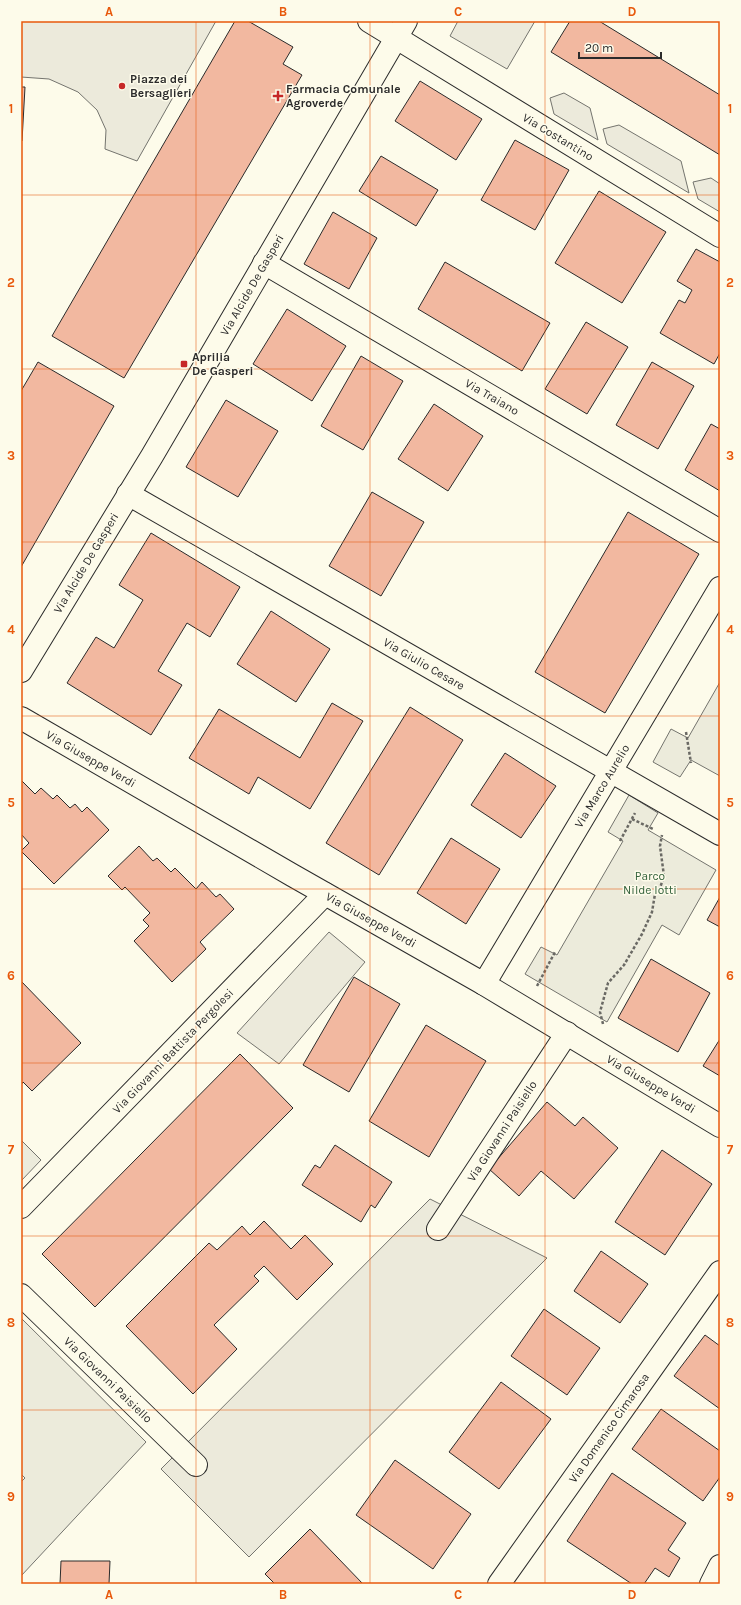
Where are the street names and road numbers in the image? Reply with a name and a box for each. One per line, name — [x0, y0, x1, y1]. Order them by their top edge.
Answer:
street label: Via Costantino — [520, 110, 596, 164]
street label: Via Alcide De Gasperi — [217, 232, 287, 338]
street label: Via Traiano — [463, 376, 521, 418]
street label: Via Alcide De Gasperi — [50, 510, 122, 616]
street label: Via Giulio Cesare — [381, 635, 467, 693]
street label: Via Giuseppe Verdi — [44, 728, 138, 790]
street label: Via Marco Aurelio — [572, 742, 632, 830]
street label: Via Giuseppe Verdi — [323, 889, 419, 951]
street label: Via Giovanni Battista Pergolesi — [110, 986, 236, 1116]
street label: Via Giuseppe Verdi — [604, 1052, 698, 1116]
street label: Via Giovanni Paisiello — [464, 1078, 540, 1184]
street label: Via Giovanni Paisiello — [61, 1334, 155, 1426]
street label: Via Domenico Cimarosa — [566, 1370, 652, 1486]

